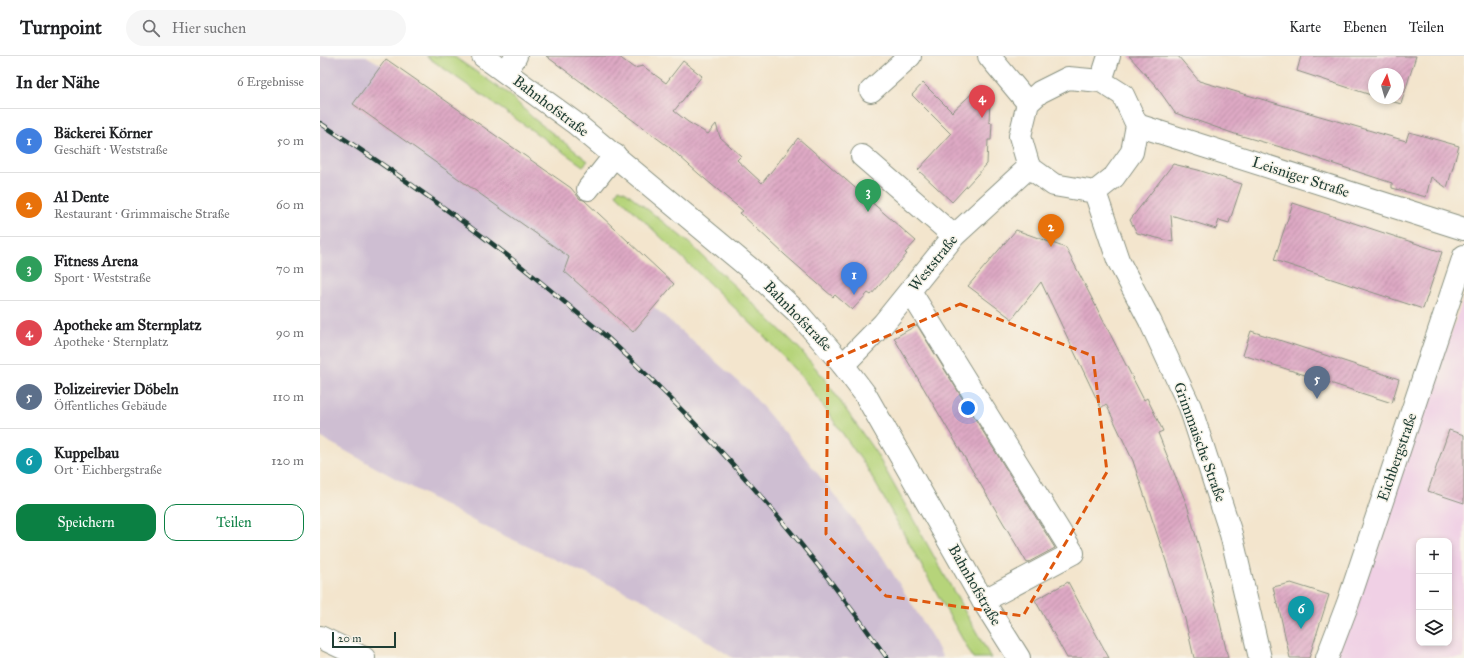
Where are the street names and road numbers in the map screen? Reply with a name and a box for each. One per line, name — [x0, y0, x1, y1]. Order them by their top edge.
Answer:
street label: Bahnhofstraße — [509, 72, 593, 140]
street label: Leisniger Straße — [1250, 153, 1352, 201]
street label: Weststraße — [905, 231, 961, 295]
street label: Bahnhofstraße — [760, 277, 836, 355]
street label: Grimmaische Straße — [1170, 380, 1230, 504]
street label: Eichbergstraße — [1373, 410, 1421, 504]
street label: Bahnhofstraße — [945, 541, 1005, 629]

